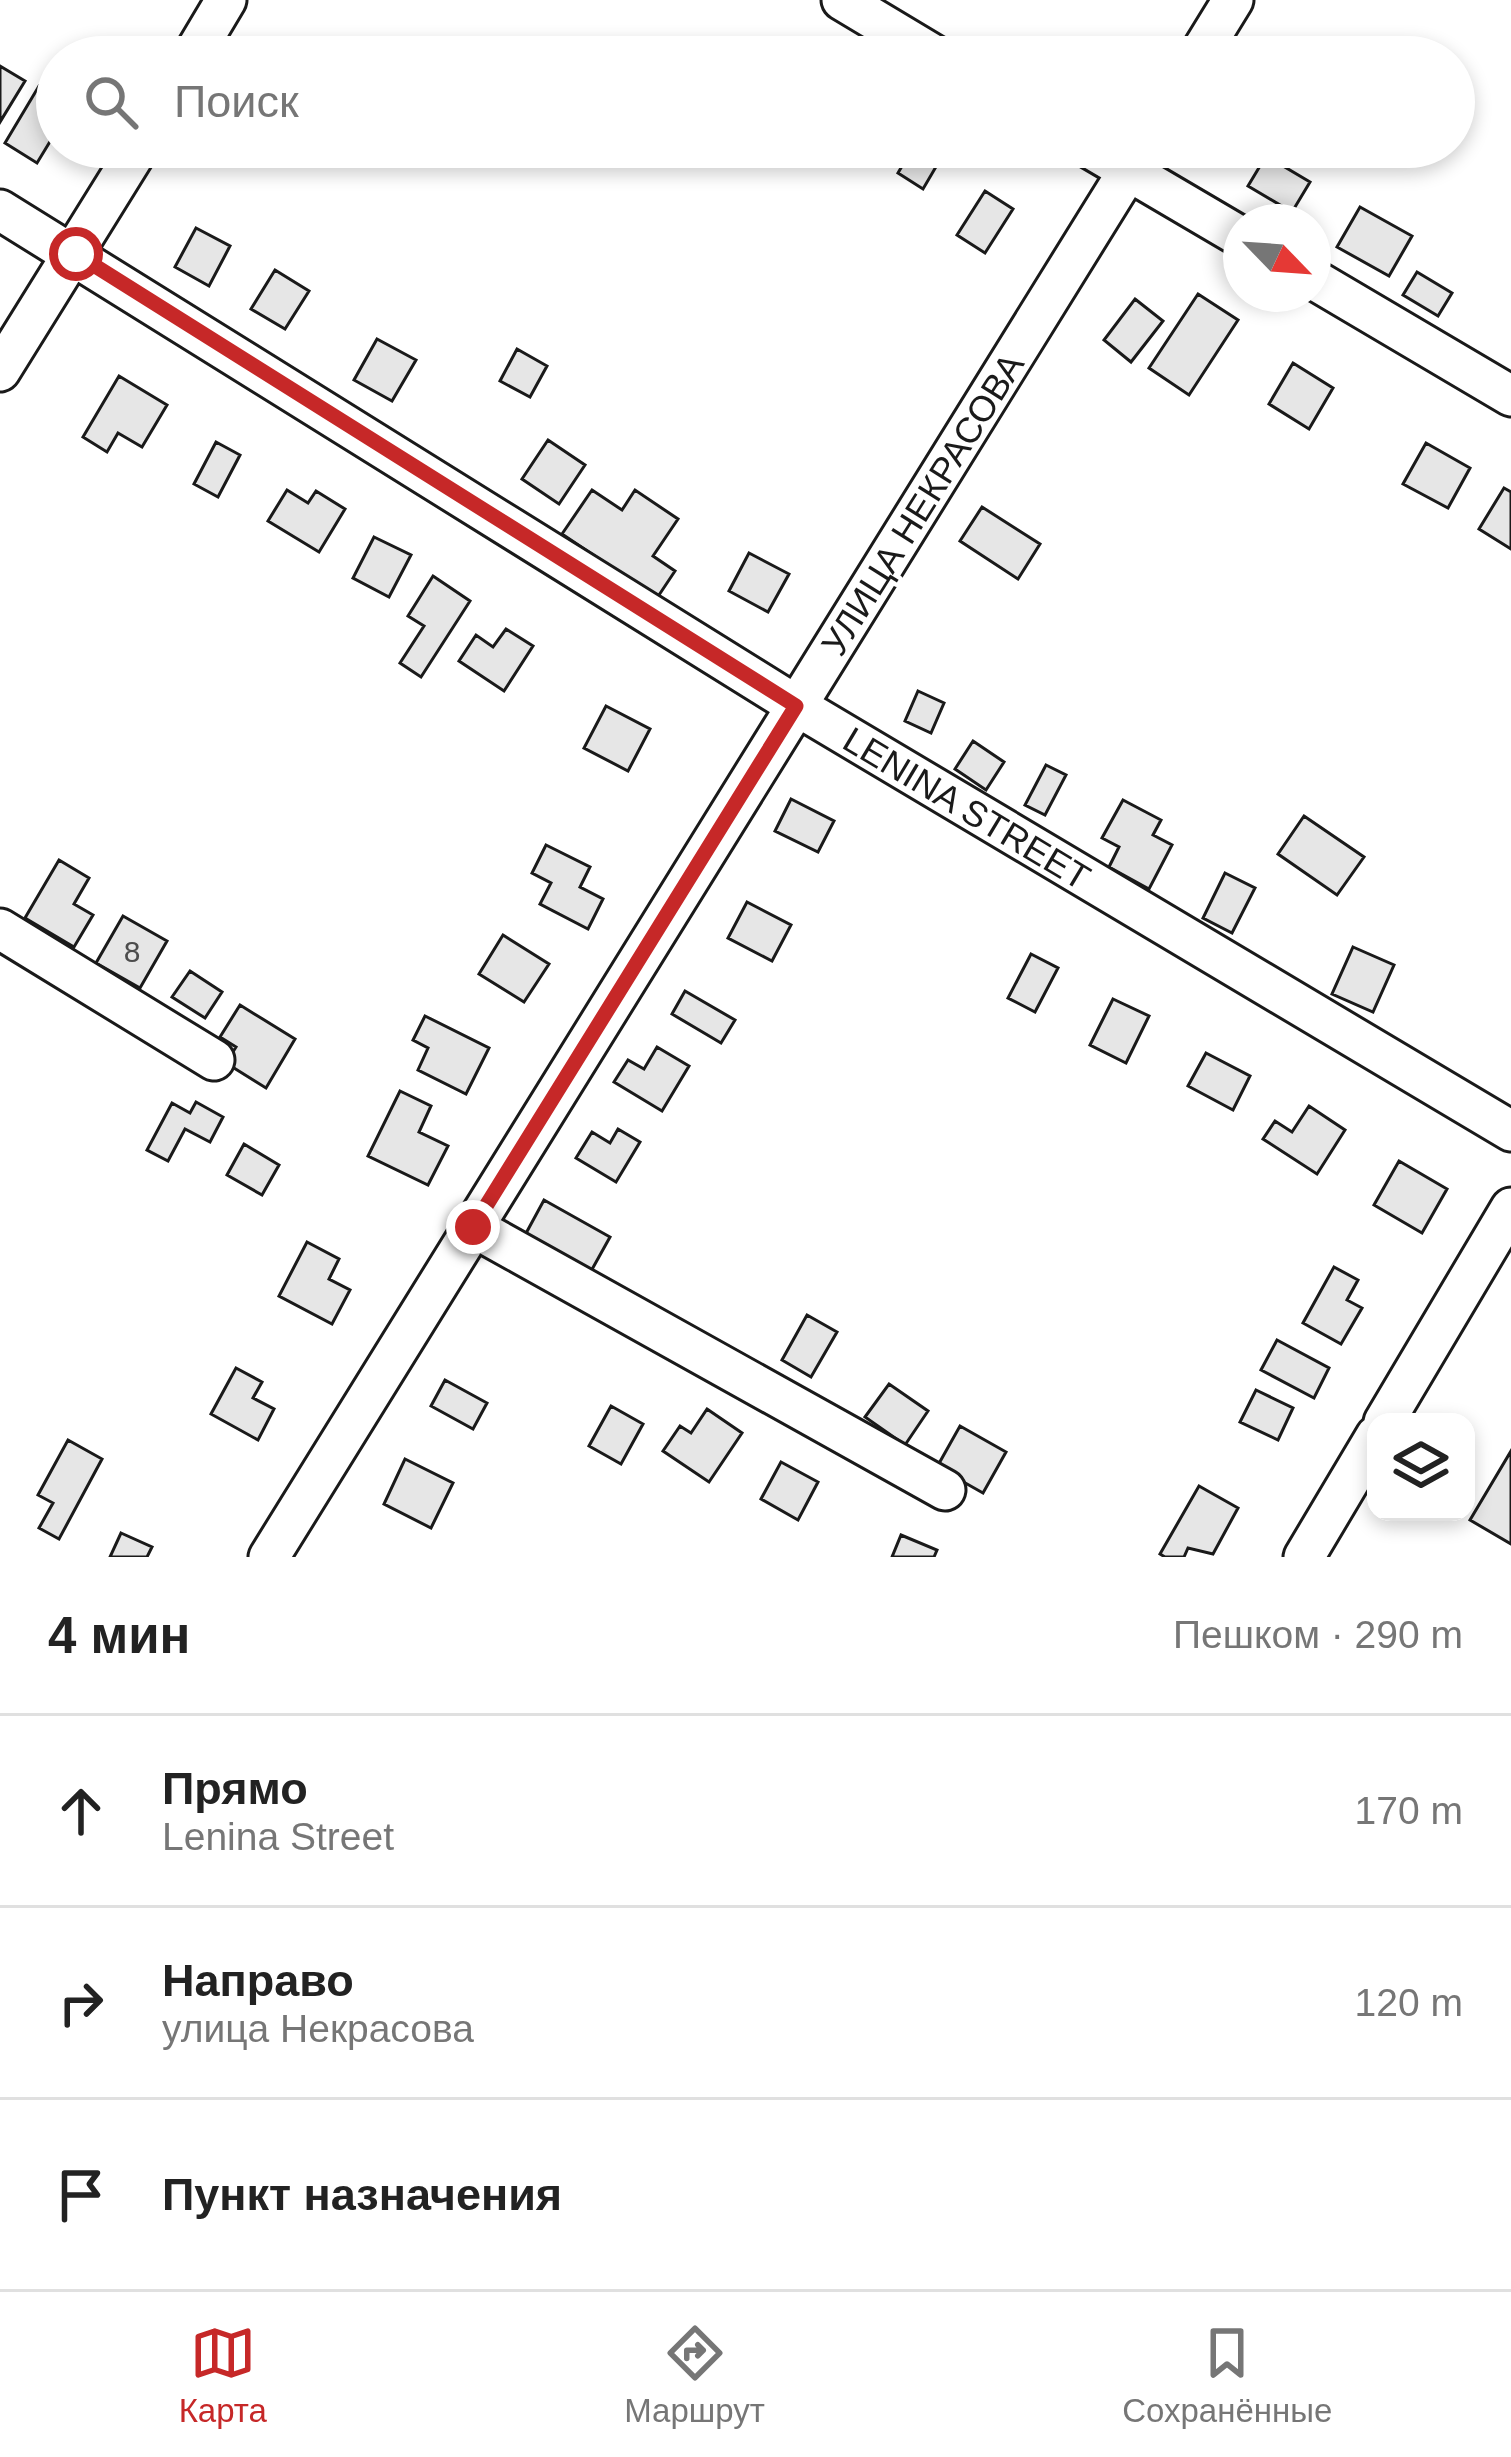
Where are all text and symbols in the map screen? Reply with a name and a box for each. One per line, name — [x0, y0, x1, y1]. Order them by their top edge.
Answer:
search box — [36, 36, 1475, 168]
icon: search — [78, 69, 144, 135]
text: Поиск — [174, 76, 299, 127]
north arrow — [1223, 204, 1331, 312]
route start — [49, 227, 103, 281]
street label: УЛИЦА НЕКРАСОВА — [813, 346, 1032, 663]
street label: LENINA STREET — [836, 719, 1097, 898]
house number: 8 — [124, 935, 140, 968]
route end — [446, 1200, 500, 1254]
map controls — [1367, 1413, 1475, 1521]
button: layers — [1367, 1413, 1475, 1521]
text: 4 мин — [48, 1607, 190, 1664]
text: Пешком · 290 m — [1173, 1613, 1463, 1656]
text: Прямо — [162, 1763, 308, 1814]
icon: ahead — [48, 1778, 114, 1844]
text: 170 m — [1355, 1789, 1463, 1832]
text: Lenina Street — [162, 1815, 394, 1858]
text: Направо — [162, 1955, 354, 2006]
icon: right — [48, 1970, 114, 2036]
text: 120 m — [1355, 1981, 1463, 2024]
text: улица Некрасова — [162, 2007, 474, 2050]
icon: arrive — [48, 2162, 114, 2228]
text: Пункт назначения — [162, 2169, 562, 2220]
tab: Карта — [179, 2320, 267, 2430]
tab: Маршрут — [624, 2320, 765, 2430]
tab: Сохранённые — [1122, 2320, 1332, 2430]

